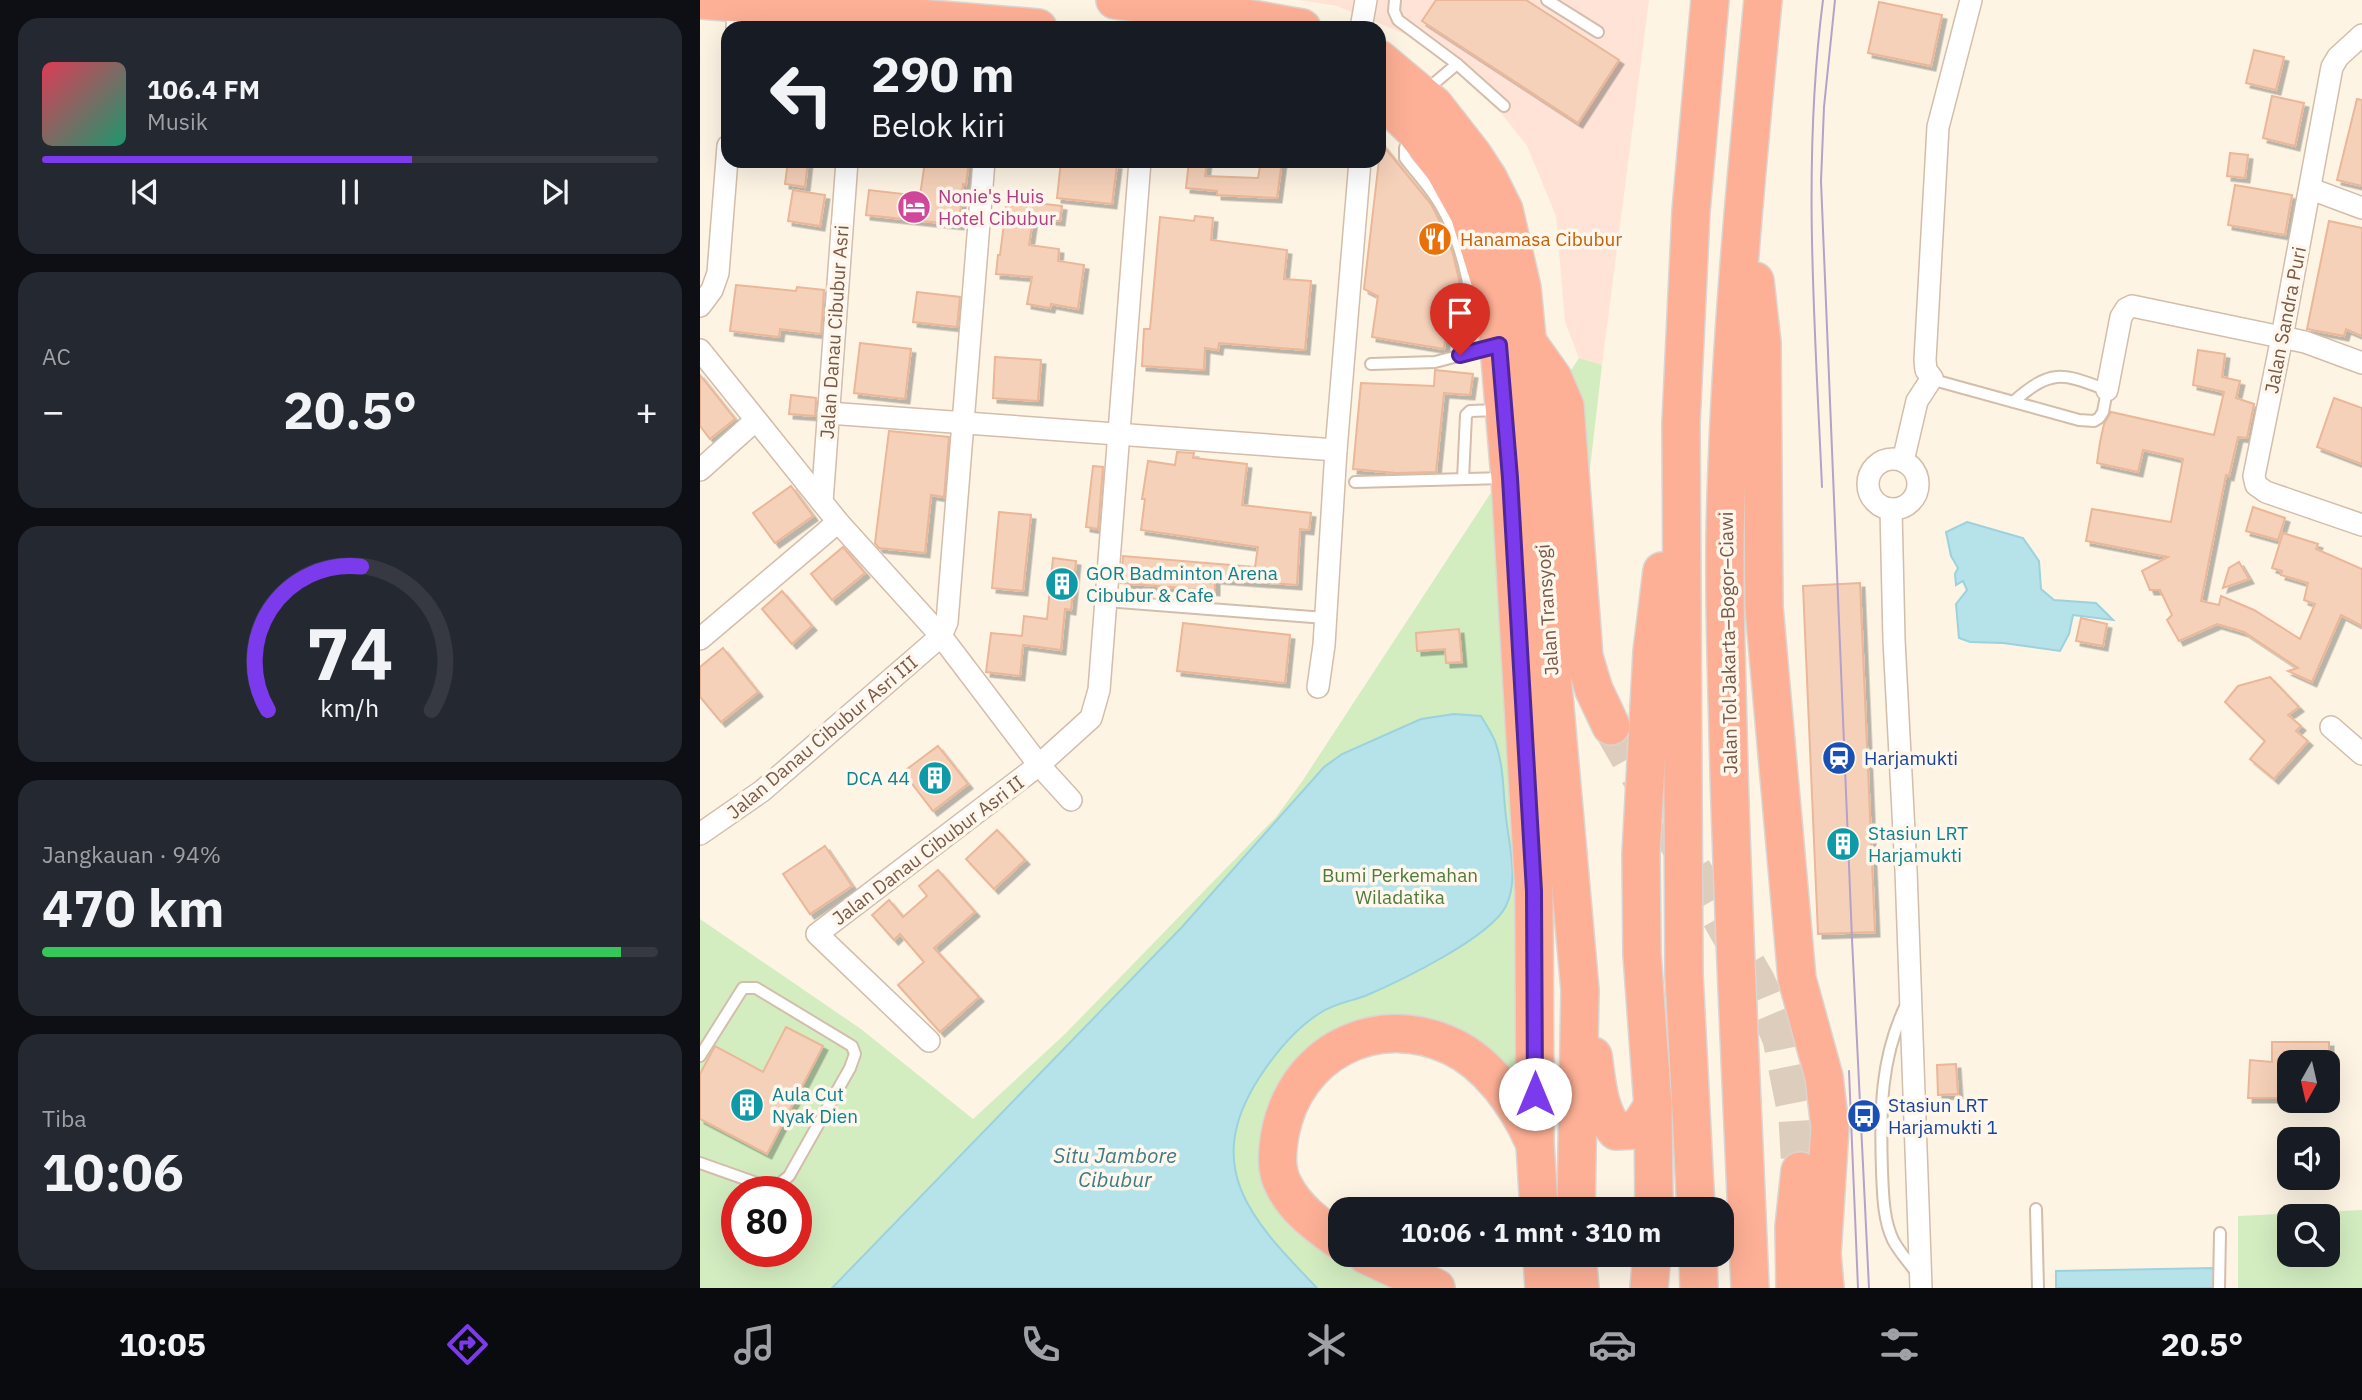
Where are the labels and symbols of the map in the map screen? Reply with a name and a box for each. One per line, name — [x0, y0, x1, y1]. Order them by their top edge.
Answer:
place label: Nonie's Huis Hotel Cibubur — [938, 184, 1056, 230]
hotel icon: Nonie's Huis Hotel Cibubur — [895, 188, 933, 226]
restaurant icon: Hanamasa Cibubur — [1416, 220, 1454, 258]
street label: Jalan Danau Cibubur Asri — [815, 224, 853, 440]
place label: Hanamasa Cibubur — [1460, 227, 1622, 251]
street label: Jalan Sandra Puri — [2259, 245, 2311, 395]
pin — [1430, 283, 1490, 355]
street label: Jalan Tol Jakarta–Bogor–Ciawi — [1714, 511, 1742, 775]
street label: Jalan Transyogi — [1530, 543, 1564, 677]
place label: GOR Badminton Arena Cibubur & Cafe — [1086, 561, 1278, 607]
building icon: GOR Badminton Arena Cibubur & Cafe — [1043, 565, 1081, 603]
street label: Jalan Danau Cibubur Asri III — [722, 650, 922, 824]
station icon: Harjamukti — [1820, 739, 1858, 777]
place label: Harjamukti — [1864, 746, 1958, 770]
building icon: DCA 44 — [916, 759, 954, 797]
place label: DCA 44 — [846, 766, 910, 790]
street label: Jalan Danau Cibubur Asri II — [827, 770, 1029, 930]
place label: Stasiun LRT Harjamukti — [1868, 821, 1968, 867]
building icon: Stasiun LRT Harjamukti — [1824, 825, 1862, 863]
park label: Bumi Perkemahan Wiladatika — [1322, 863, 1478, 909]
north arrow — [2277, 1050, 2340, 1113]
position arrow — [1498, 1057, 1572, 1131]
place label: Aula Cut Nyak Dien — [772, 1082, 858, 1128]
building icon: Aula Cut Nyak Dien — [728, 1086, 766, 1124]
place label: Stasiun LRT Harjamukti 1 — [1888, 1093, 1998, 1139]
bus stop icon: Stasiun LRT Harjamukti 1 — [1845, 1097, 1883, 1135]
water label: Situ Jambore Cibubur — [1053, 1141, 1177, 1193]
speed limit sign: 80 — [721, 1176, 812, 1267]

